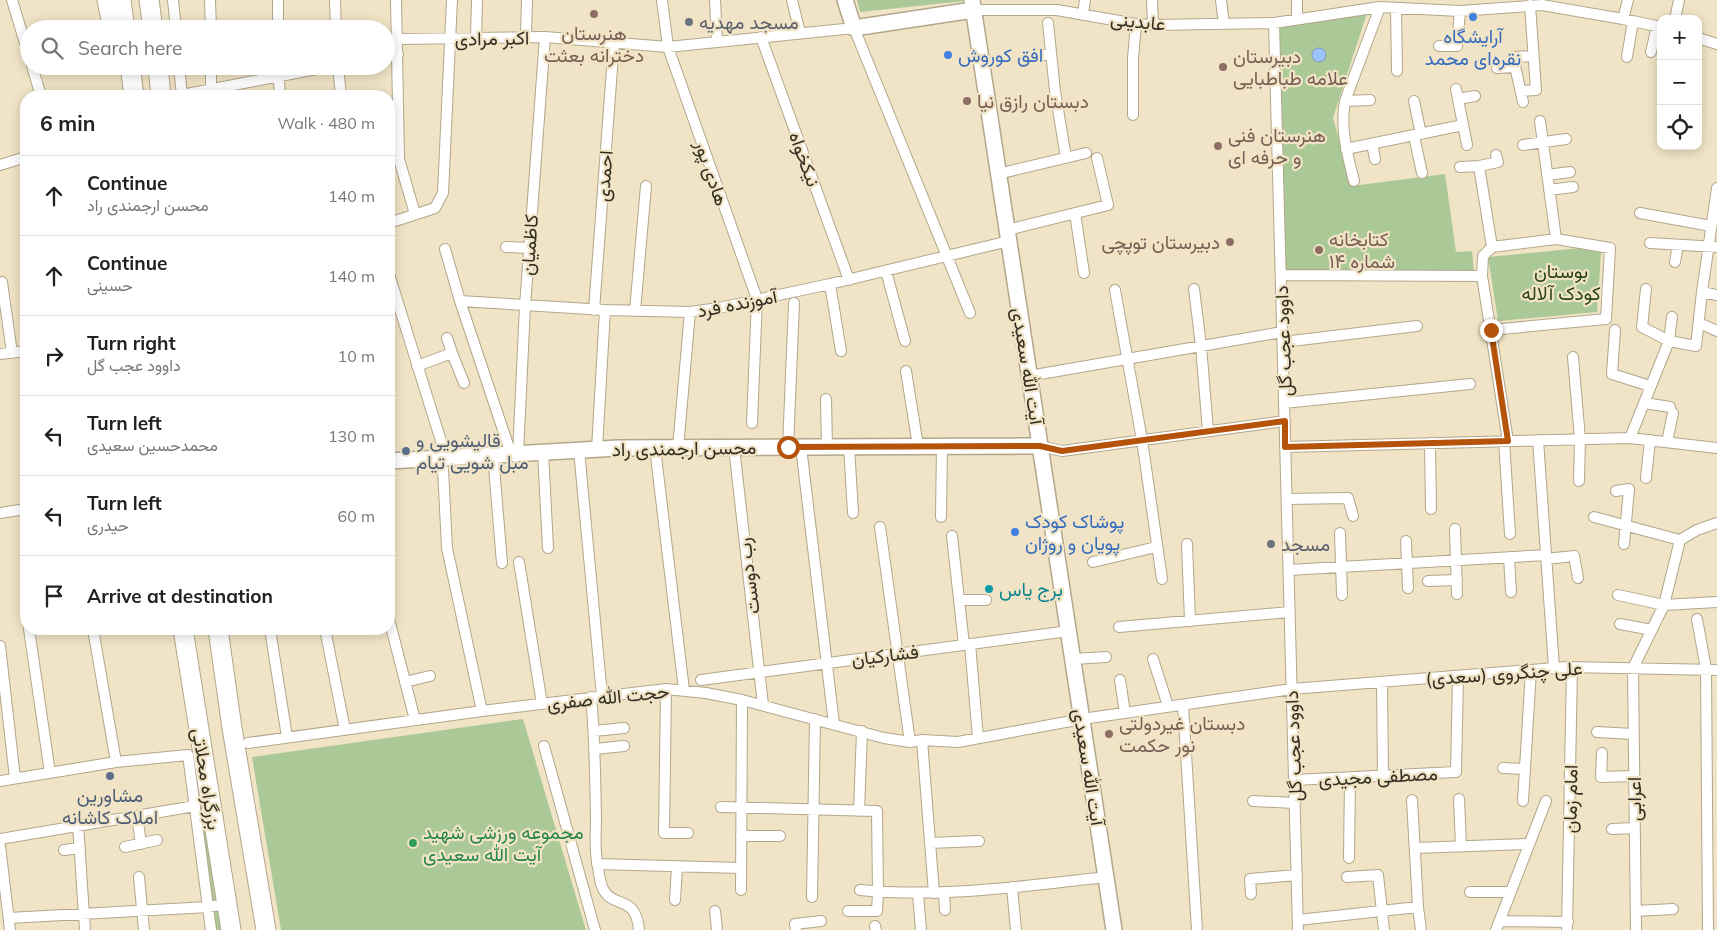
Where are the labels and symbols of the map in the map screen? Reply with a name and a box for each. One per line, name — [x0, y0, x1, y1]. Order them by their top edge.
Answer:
street label: عابدینی — [1109, 6, 1167, 36]
marker: هنرستان دخترانه بعثت — [588, 8, 600, 20]
place label: مسجد مهدیه — [699, 10, 799, 34]
marker: آرایشگاه نقره‌ای محمد — [1467, 11, 1479, 23]
marker: مسجد مهدیه — [683, 16, 695, 28]
place label: هنرستان دخترانه بعثت — [544, 21, 644, 67]
place label: آرایشگاه نقره‌ای محمد — [1425, 24, 1521, 70]
street label: اکبر مرادی — [454, 25, 530, 51]
place label: افق کوروش — [958, 43, 1043, 67]
place label: دبیرستان علامه طباطبایی — [1233, 44, 1348, 90]
marker: افق کوروش — [942, 49, 954, 61]
marker: دبیرستان علامه طباطبایی — [1217, 61, 1229, 73]
place label: دبستان رازق نیا — [977, 89, 1089, 113]
marker: دبستان رازق نیا — [961, 95, 973, 107]
place label: هنرستان فنی و حرفه ای — [1228, 123, 1326, 169]
street label: نیکخواه — [784, 128, 826, 190]
street label: هادی پور — [687, 136, 734, 209]
marker: هنرستان فنی و حرفه ای — [1212, 140, 1224, 152]
street label: احمدی — [590, 149, 618, 203]
street label: کاظمیان — [515, 214, 543, 276]
place label: کتابخانه شماره ۱۴ — [1329, 227, 1395, 273]
place label: دبیرستان توپچی — [1101, 230, 1220, 256]
marker: دبیرستان توپچی — [1224, 236, 1236, 248]
marker: کتابخانه شماره ۱۴ — [1313, 244, 1325, 256]
park label: بوستان کودک آلاله — [1521, 259, 1601, 305]
street label: آموزنده فرد — [695, 283, 781, 323]
street label: داوود عجب گل — [1269, 285, 1297, 397]
street label: آیت الله سعیدی — [1007, 306, 1049, 428]
route end — [1480, 319, 1503, 342]
place label: قالیشویی و مبل شویی تیام — [416, 428, 529, 475]
street label: محسن ارجمندی راد — [612, 435, 756, 461]
route start — [777, 436, 800, 459]
marker: قالیشویی و مبل شویی تیام — [400, 445, 412, 457]
place label: پوشاک کودک پویان و روژان — [1025, 509, 1124, 557]
marker: پوشاک کودک پویان و روژان — [1009, 526, 1021, 538]
place label: مسجد — [1281, 532, 1330, 556]
street label: رب دوست — [731, 536, 765, 616]
marker: مسجد — [1265, 538, 1277, 550]
place label: برج یاس — [999, 577, 1063, 602]
marker: برج یاس — [983, 583, 995, 595]
street label: فشارکیان — [850, 639, 920, 671]
street label: علی چنگروی (سعدی) — [1425, 656, 1583, 692]
street label: حجت الله صفری — [545, 679, 671, 715]
street label: داوود عجب گل — [1279, 690, 1307, 802]
street label: آیت الله سعیدی — [1068, 707, 1110, 829]
place label: دبستان غیردولتی نور حکمت — [1119, 711, 1245, 757]
street label: بزرگراه محلاتی — [187, 726, 227, 832]
marker: دبستان غیردولتی نور حکمت — [1103, 728, 1115, 740]
street label: مصطفی مجیدی — [1318, 761, 1438, 791]
street label: امام زمان — [1557, 764, 1584, 834]
marker: مشاورین املاک کاشانه — [104, 770, 116, 782]
street label: اعرابی — [1622, 777, 1646, 821]
place label: مشاورین املاک کاشانه — [62, 783, 158, 829]
place label: مجموعه ورزشی شهید آیت‌ الله سعیدی — [423, 820, 584, 866]
marker: مجموعه ورزشی شهید آیت‌ الله سعیدی — [407, 837, 419, 849]

